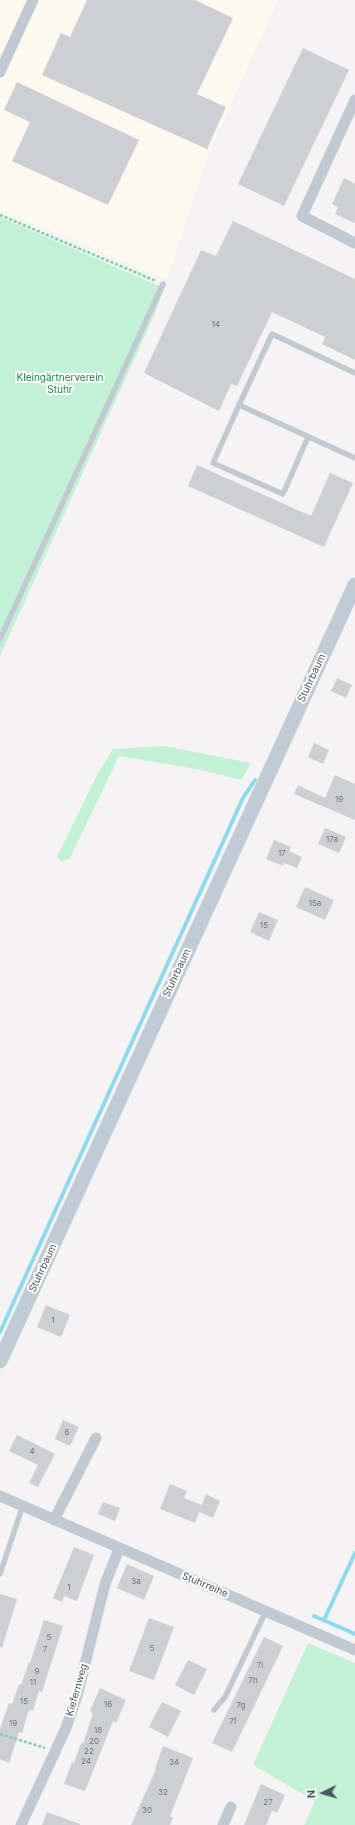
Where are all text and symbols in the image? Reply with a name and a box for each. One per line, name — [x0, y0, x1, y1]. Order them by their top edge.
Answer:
house number: 14 — [212, 320, 220, 330]
park label: Kleingärtnerverein Stuhr — [17, 372, 103, 396]
street label: Stuhrbaum — [296, 652, 328, 704]
house number: 19 — [335, 795, 343, 805]
house number: 17a — [326, 835, 338, 845]
house number: 17 — [278, 849, 286, 859]
house number: 15a — [309, 899, 321, 909]
house number: 15 — [260, 921, 268, 931]
street label: Stuhrbaum — [161, 947, 193, 999]
street label: Stuhrbaum — [27, 1242, 59, 1294]
house number: 1 — [51, 1316, 55, 1326]
house number: 6 — [65, 1428, 69, 1438]
house number: 4 — [29, 1447, 35, 1457]
street label: Stuhrreihe — [180, 1570, 230, 1600]
house number: 3a — [131, 1577, 141, 1587]
house number: 1 — [67, 1583, 71, 1593]
house number: 5 — [47, 1633, 51, 1643]
house number: 5 — [150, 1644, 154, 1654]
house number: 7 — [43, 1645, 47, 1655]
house number: 7i — [257, 1661, 263, 1671]
street label: Kiefernweg — [64, 1662, 90, 1718]
house number: 9 — [35, 1667, 39, 1677]
house number: 7h — [248, 1676, 258, 1686]
house number: 11 — [30, 1678, 36, 1688]
house number: 15 — [20, 1697, 28, 1707]
house number: 16 — [104, 1700, 112, 1710]
house number: 7g — [236, 1701, 246, 1711]
house number: 7f — [229, 1717, 237, 1727]
house number: 19 — [9, 1719, 17, 1729]
house number: 18 — [94, 1726, 102, 1736]
house number: 20 — [89, 1737, 99, 1747]
house number: 22 — [84, 1747, 94, 1757]
house number: 24 — [81, 1757, 91, 1767]
house number: 34 — [169, 1758, 179, 1768]
north arrow — [303, 1773, 343, 1813]
house number: 32 — [158, 1788, 168, 1798]
text: N — [304, 1789, 318, 1799]
house number: 27 — [263, 1798, 273, 1808]
house number: 30 — [142, 1806, 152, 1816]

